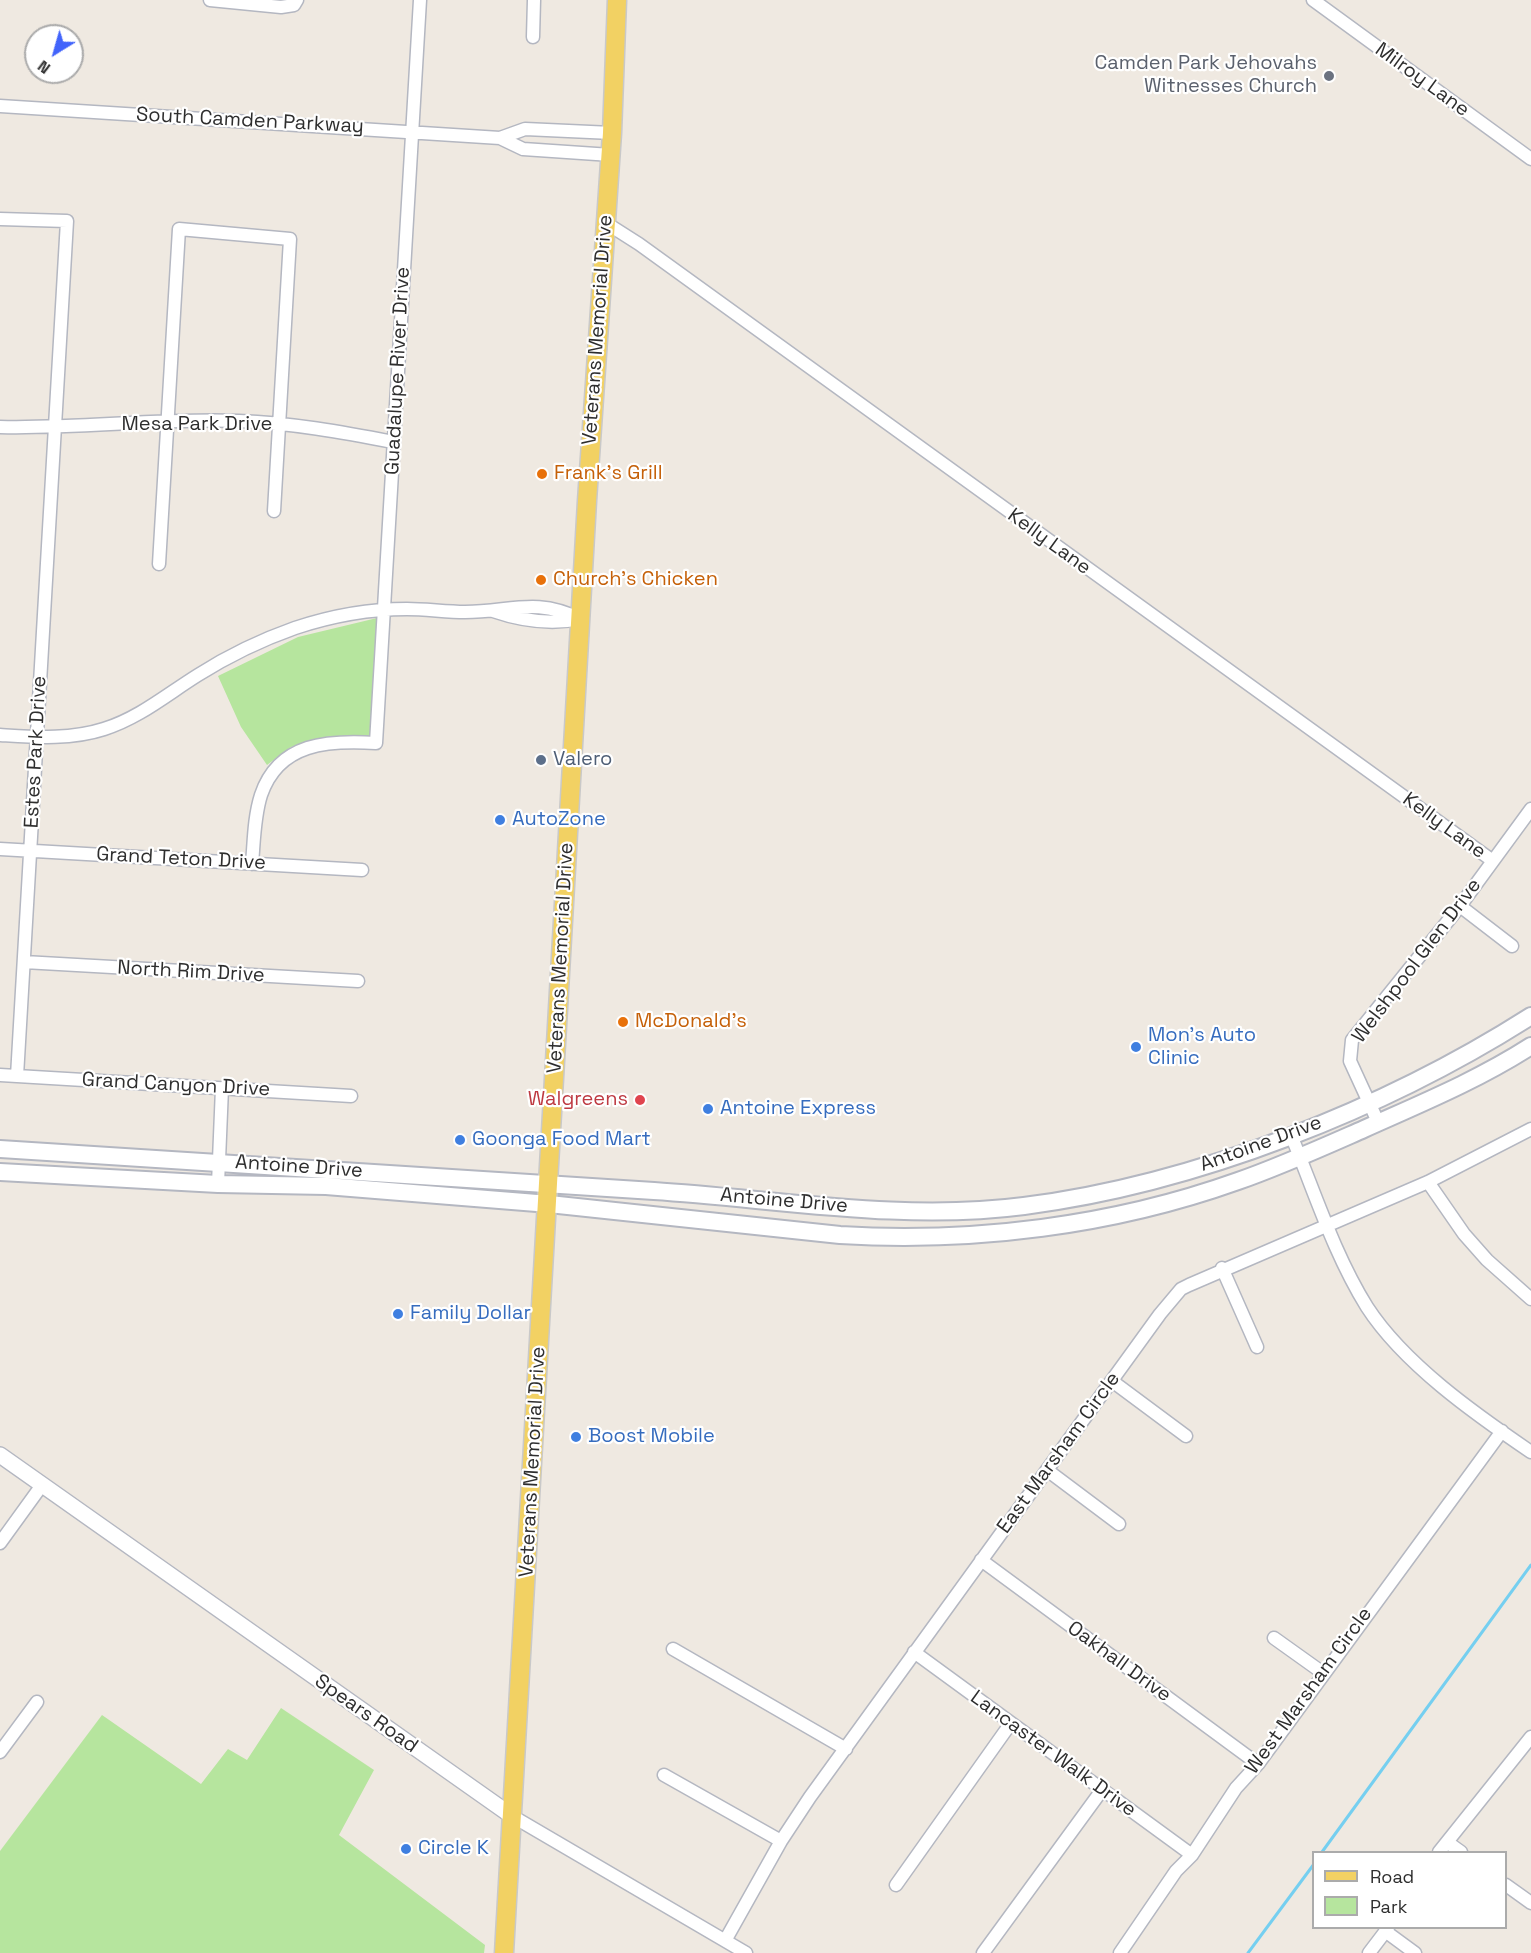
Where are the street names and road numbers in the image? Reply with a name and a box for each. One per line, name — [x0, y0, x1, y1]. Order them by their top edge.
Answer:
street label: Milroy Lane — [1370, 38, 1474, 122]
street label: South Camden Parkway — [136, 103, 364, 139]
street label: Veterans Memorial Drive — [578, 214, 618, 446]
street label: Guadalupe River Drive — [381, 266, 415, 476]
street label: Mesa Park Drive — [122, 413, 272, 437]
street label: Kelly Lane — [1003, 504, 1095, 580]
street label: Estes Park Drive — [20, 675, 52, 829]
street label: Kelly Lane — [1398, 788, 1490, 864]
street label: Veterans Memorial Drive — [543, 842, 579, 1074]
street label: Grand Teton Drive — [96, 843, 266, 875]
street label: Welshpool Glen Drive — [1347, 874, 1487, 1048]
street label: North Rim Drive — [117, 956, 265, 988]
street label: Grand Canyon Drive — [81, 1068, 271, 1102]
street label: Antoine Drive — [1197, 1111, 1325, 1177]
street label: Antoine Drive — [234, 1151, 364, 1183]
street label: Antoine Drive — [719, 1183, 849, 1219]
street label: Veterans Memorial Drive — [515, 1346, 551, 1578]
street label: East Marsham Circle — [992, 1368, 1126, 1538]
street label: West Marsham Circle — [1240, 1603, 1378, 1779]
street label: Oakhall Drive — [1062, 1616, 1176, 1708]
street label: Spears Road — [310, 1670, 422, 1758]
street label: Lancaster Walk Drive — [965, 1686, 1141, 1822]

